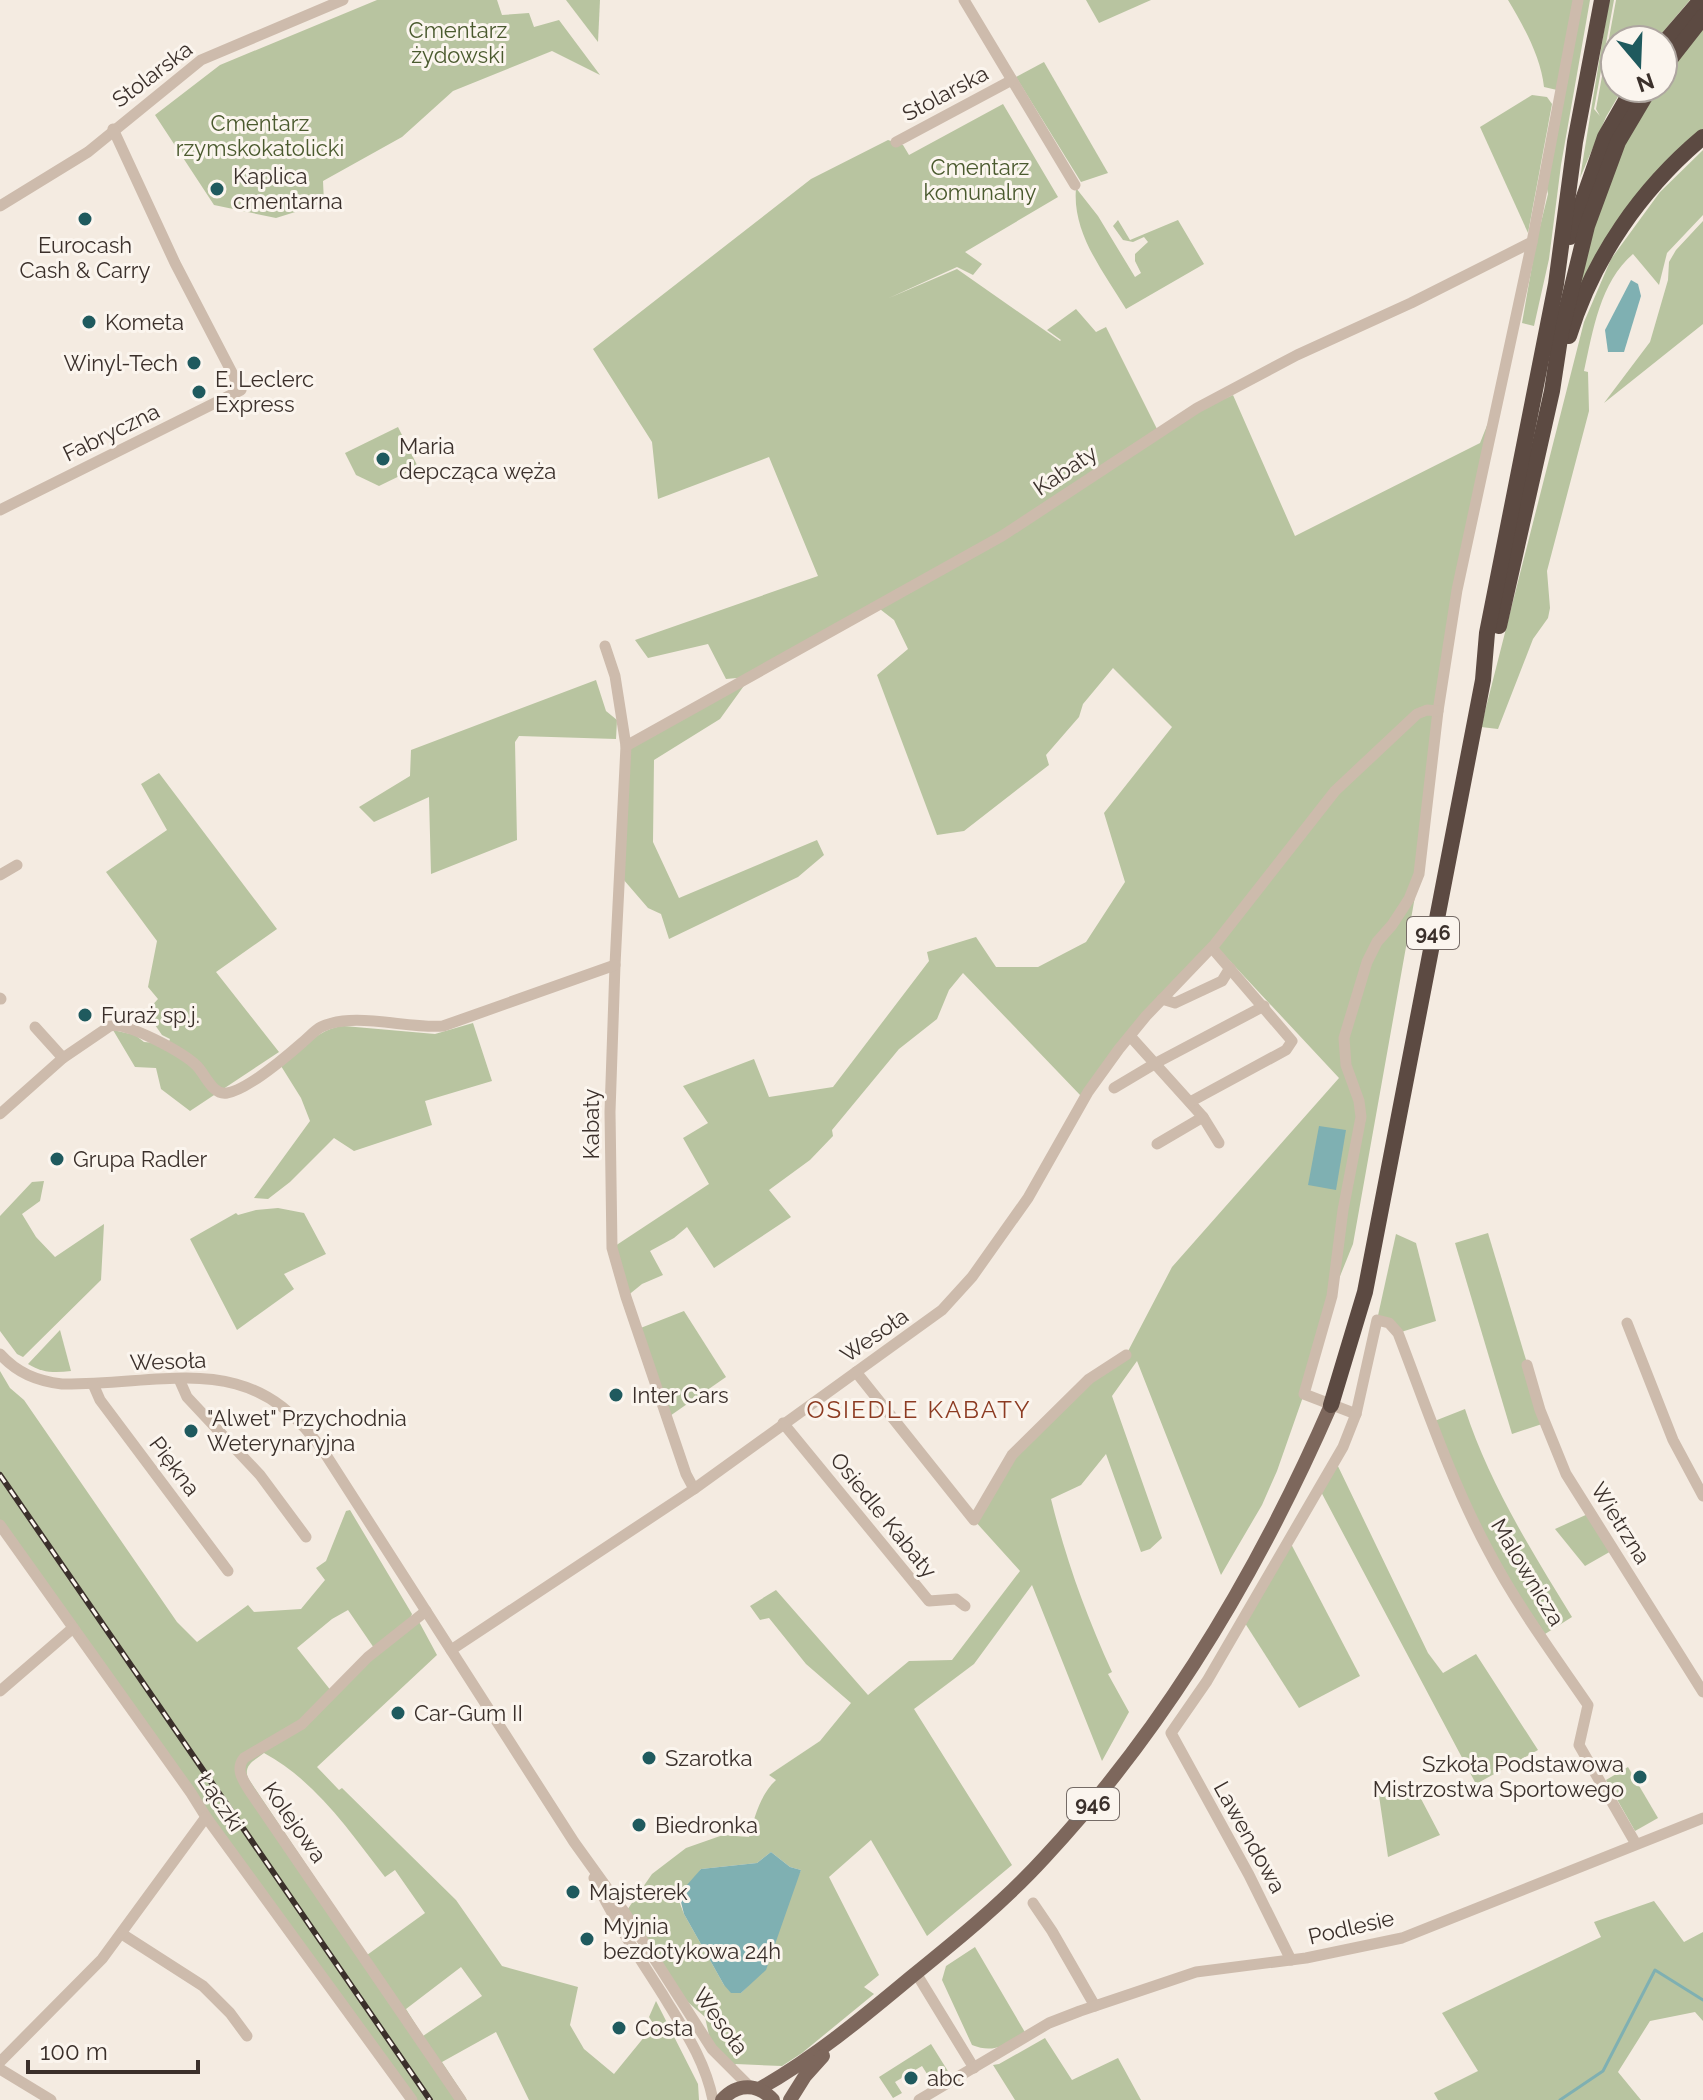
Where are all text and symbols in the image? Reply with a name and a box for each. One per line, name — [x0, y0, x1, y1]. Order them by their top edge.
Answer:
park label: Cmentarz żydowski — [409, 17, 508, 68]
north arrow — [1599, 24, 1679, 104]
street label: Stolarska — [107, 36, 197, 112]
street label: Stolarska — [898, 60, 992, 126]
text: N — [1633, 68, 1658, 98]
park label: Cmentarz rzymskokatolicki — [176, 110, 344, 161]
park label: Cmentarz komunalny — [924, 154, 1036, 205]
place label: Kaplica cmentarna — [233, 163, 343, 214]
marker: Kaplica cmentarna — [208, 180, 226, 198]
marker: Eurocash Cash & Carry — [76, 210, 94, 228]
place label: Eurocash Cash & Carry — [20, 232, 151, 283]
place label: Kometa — [105, 309, 184, 335]
marker: Kometa — [80, 313, 98, 331]
place label: Winyl-Tech — [63, 350, 178, 376]
marker: Winyl-Tech — [185, 354, 203, 372]
place label: E. Leclerc Express — [215, 366, 314, 417]
marker: E. Leclerc Express — [190, 383, 208, 401]
street label: Fabryczna — [59, 398, 163, 466]
place label: Maria depcząca węża — [399, 433, 556, 484]
street label: Kabaty — [1028, 439, 1102, 501]
marker: Maria depcząca węża — [374, 450, 392, 468]
road number: 946 — [1407, 917, 1459, 949]
place label: Furaż sp.j. — [101, 1002, 200, 1028]
marker: Furaż sp.j. — [76, 1006, 94, 1024]
street label: Kabaty — [578, 1088, 604, 1159]
place label: Grupa Radler — [73, 1146, 207, 1172]
marker: Grupa Radler — [48, 1150, 66, 1168]
street label: Wesoła — [835, 1302, 913, 1368]
street label: Wesoła — [129, 1347, 207, 1375]
place label: Inter Cars — [632, 1382, 729, 1408]
marker: Inter Cars — [607, 1386, 625, 1404]
district label: OSIEDLE KABATY — [806, 1395, 1032, 1424]
place label: "Alwet" Przychodnia Weterynaryjna — [207, 1405, 407, 1456]
marker: "Alwet" Przychodnia Weterynaryjna — [182, 1422, 200, 1440]
street label: Piękna — [144, 1431, 206, 1501]
street label: Osiedle Kabaty — [825, 1447, 943, 1583]
street label: Wietrzna — [1586, 1477, 1656, 1569]
street label: Malownicza — [1486, 1514, 1570, 1630]
place label: Car-Gum II — [414, 1700, 523, 1726]
marker: Car-Gum II — [389, 1704, 407, 1722]
place label: Szarotka — [665, 1745, 752, 1771]
marker: Szarotka — [640, 1749, 658, 1767]
place label: Szkoła Podstawowa Mistrzostwa Sportowego — [1373, 1751, 1624, 1802]
street label: Łączki — [192, 1768, 250, 1836]
marker: Szkoła Podstawowa Mistrzostwa Sportowego — [1631, 1768, 1649, 1786]
street label: Kolejowa — [258, 1777, 332, 1867]
street label: Lawendowa — [1209, 1777, 1291, 1897]
road number: 946 — [1067, 1788, 1119, 1820]
place label: Biedronka — [655, 1812, 758, 1838]
marker: Biedronka — [630, 1816, 648, 1834]
place label: Majsterek — [589, 1879, 688, 1905]
marker: Majsterek — [564, 1883, 582, 1901]
street label: Podlesie — [1305, 1904, 1397, 1950]
place label: Myjnia bezdotykowa 24h — [603, 1913, 781, 1964]
marker: Myjnia bezdotykowa 24h — [578, 1930, 596, 1948]
street label: Wesoła — [688, 1982, 754, 2060]
place label: Costa — [635, 2015, 693, 2041]
marker: Costa — [610, 2019, 628, 2037]
scale bar — [28, 2024, 198, 2074]
text: 100 m — [40, 2037, 108, 2066]
place label: abc — [927, 2065, 965, 2091]
marker: abc — [902, 2069, 920, 2087]

